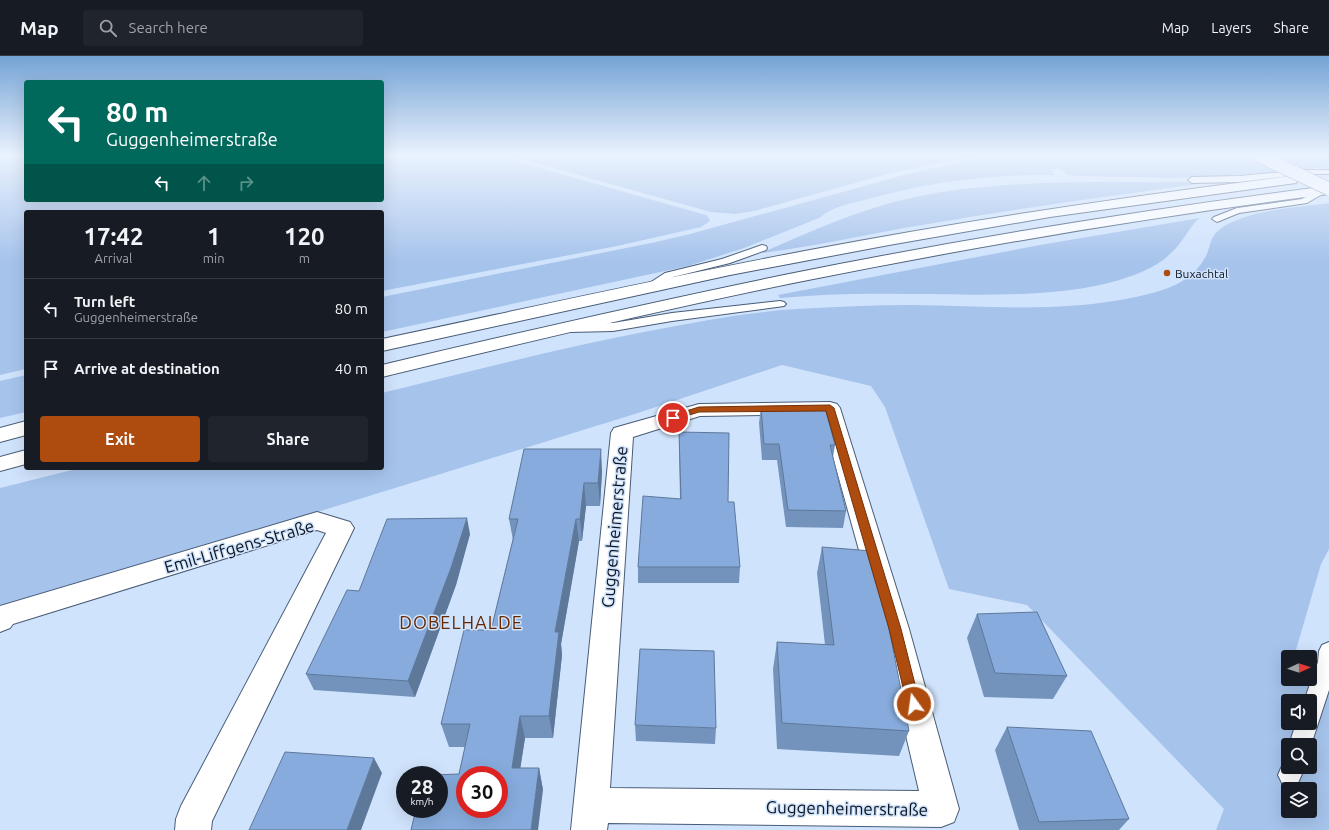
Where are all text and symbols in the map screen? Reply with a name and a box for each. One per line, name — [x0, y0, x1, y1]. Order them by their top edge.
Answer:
search box — [83, 10, 363, 46]
text: Map — [20, 17, 59, 39]
icon: search — [97, 17, 119, 39]
text: Search here — [129, 19, 208, 36]
text: Map — [1162, 20, 1189, 36]
text: Layers — [1211, 20, 1251, 36]
text: Share — [1273, 20, 1309, 36]
icon: left — [40, 96, 92, 148]
text: 80 m — [106, 96, 168, 127]
text: Guggenheimerstraße — [106, 129, 278, 149]
icon: left — [151, 172, 173, 194]
icon: ahead — [193, 172, 215, 194]
icon: right — [235, 172, 257, 194]
text: 17:42 — [83, 223, 143, 250]
text: 1 — [207, 223, 220, 250]
text: 120 — [284, 223, 325, 250]
text: Arrival — [94, 251, 132, 265]
text: min — [203, 251, 225, 265]
text: m — [299, 251, 310, 265]
place label: Buxachtal — [1175, 267, 1228, 280]
marker: Buxachtal — [1162, 268, 1172, 278]
text: Turn left — [74, 293, 135, 310]
icon: left — [40, 298, 62, 320]
text: 80 m — [335, 300, 368, 317]
text: Guggenheimerstraße — [74, 310, 198, 324]
icon: arrive — [40, 358, 62, 380]
text: Arrive at destination — [74, 360, 220, 377]
text: 40 m — [335, 360, 368, 377]
pin — [656, 401, 690, 435]
icon: arrive — [662, 407, 684, 429]
button: Exit — [40, 416, 200, 462]
button: Share — [208, 416, 368, 462]
street label: Guggenheimerstraße — [597, 445, 631, 609]
street label: Emil-Liffgens-Straße — [162, 516, 316, 576]
district label: DOBELHALDE — [399, 612, 523, 632]
north arrow — [1281, 650, 1317, 686]
map controls — [1281, 650, 1317, 818]
position arrow — [893, 683, 935, 725]
button: sound — [1281, 694, 1317, 730]
button: search — [1281, 738, 1317, 774]
speed limit sign: 30 — [456, 766, 508, 818]
text: 28 — [411, 775, 433, 798]
button: layers — [1281, 782, 1317, 818]
text: km/h — [410, 796, 434, 807]
street label: Guggenheimerstraße — [766, 797, 928, 819]

